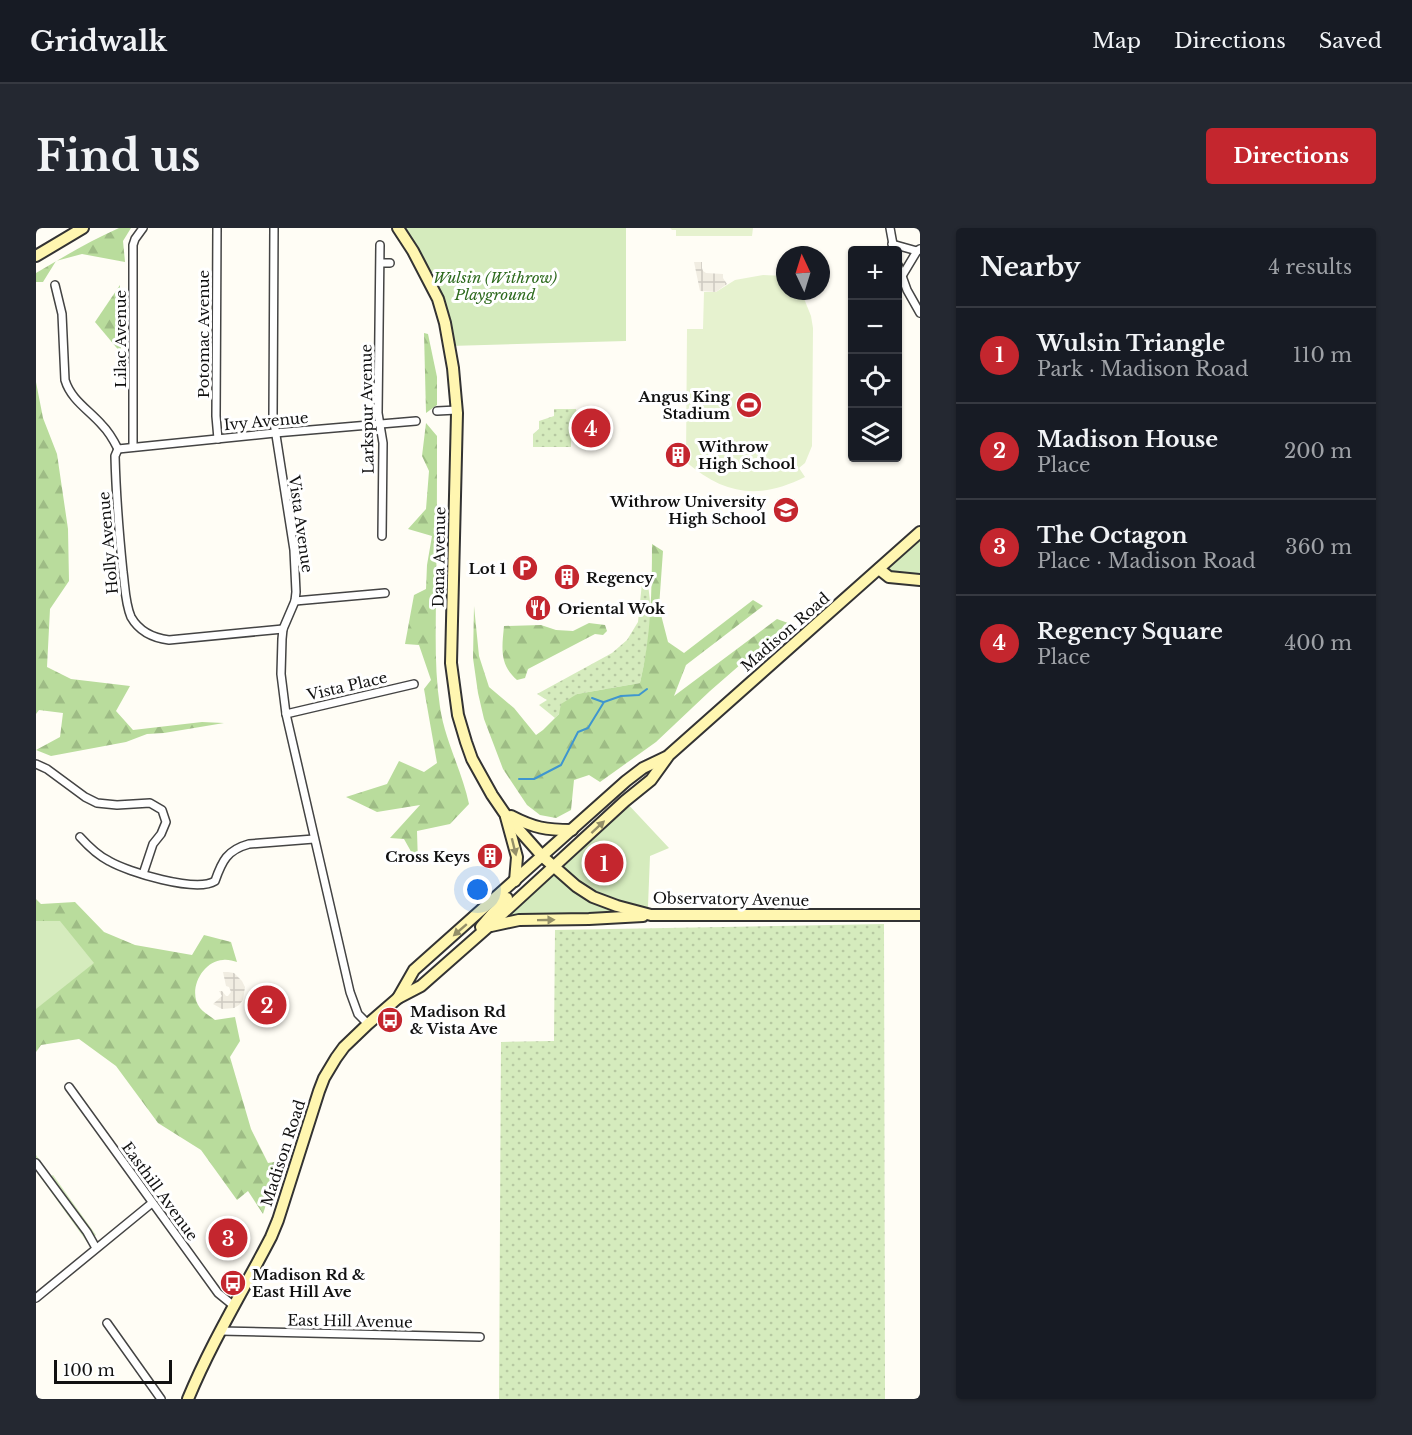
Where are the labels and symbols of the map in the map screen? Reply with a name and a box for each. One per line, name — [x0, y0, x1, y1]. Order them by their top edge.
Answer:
north arrow — [776, 246, 830, 300]
park label: Wulsin (Withrow) Playground — [433, 268, 557, 304]
street label: Potomac Avenue — [194, 270, 213, 398]
street label: Lilac Avenue — [111, 290, 130, 388]
street label: Larkspur Avenue — [356, 344, 378, 474]
place label: Angus King Stadium — [637, 387, 731, 423]
sports icon: Angus King Stadium — [734, 390, 764, 420]
pin: 4 — [572, 406, 610, 450]
street label: Ivy Avenue — [223, 408, 309, 434]
place label: Withrow High School — [697, 437, 796, 473]
building icon: Withrow High School — [663, 440, 693, 470]
street label: Vista Avenue — [285, 473, 317, 574]
street label: Holly Avenue — [94, 491, 122, 595]
place label: Withrow University High School — [609, 492, 767, 528]
school or university icon: Withrow University High School — [771, 495, 801, 525]
street label: Dana Avenue — [429, 506, 449, 608]
parking icon: Lot 1 — [510, 553, 540, 583]
place label: Lot 1 — [469, 559, 506, 578]
building icon: Regency — [552, 562, 582, 592]
place label: Regency — [586, 568, 654, 587]
street label: Madison Road — [737, 588, 833, 676]
restaurant icon: Oriental Wok — [523, 593, 553, 623]
place label: Oriental Wok — [558, 599, 666, 618]
street label: Vista Place — [304, 668, 389, 705]
one-way arrow — [590, 821, 605, 834]
one-way arrow — [510, 838, 520, 856]
pin: 1 — [584, 840, 624, 886]
building icon: Cross Keys — [475, 841, 505, 871]
place label: Cross Keys — [385, 847, 470, 866]
your location — [463, 875, 492, 904]
street label: Observatory Avenue — [653, 888, 809, 910]
one-way arrow — [536, 915, 555, 925]
one-way arrow — [452, 924, 468, 937]
pin: 2 — [248, 982, 286, 1028]
place label: Madison Rd & Vista Ave — [410, 1002, 507, 1038]
bus stop icon: Madison Rd & Vista Ave — [375, 1005, 405, 1035]
street label: Madison Road — [257, 1097, 309, 1209]
street label: Easthill Avenue — [118, 1138, 202, 1244]
pin: 3 — [208, 1216, 248, 1260]
place label: Madison Rd & East Hill Ave — [252, 1265, 365, 1301]
bus stop icon: Madison Rd & East Hill Ave — [218, 1268, 248, 1298]
street label: East Hill Avenue — [287, 1310, 413, 1332]
scale bar — [54, 1357, 172, 1384]

